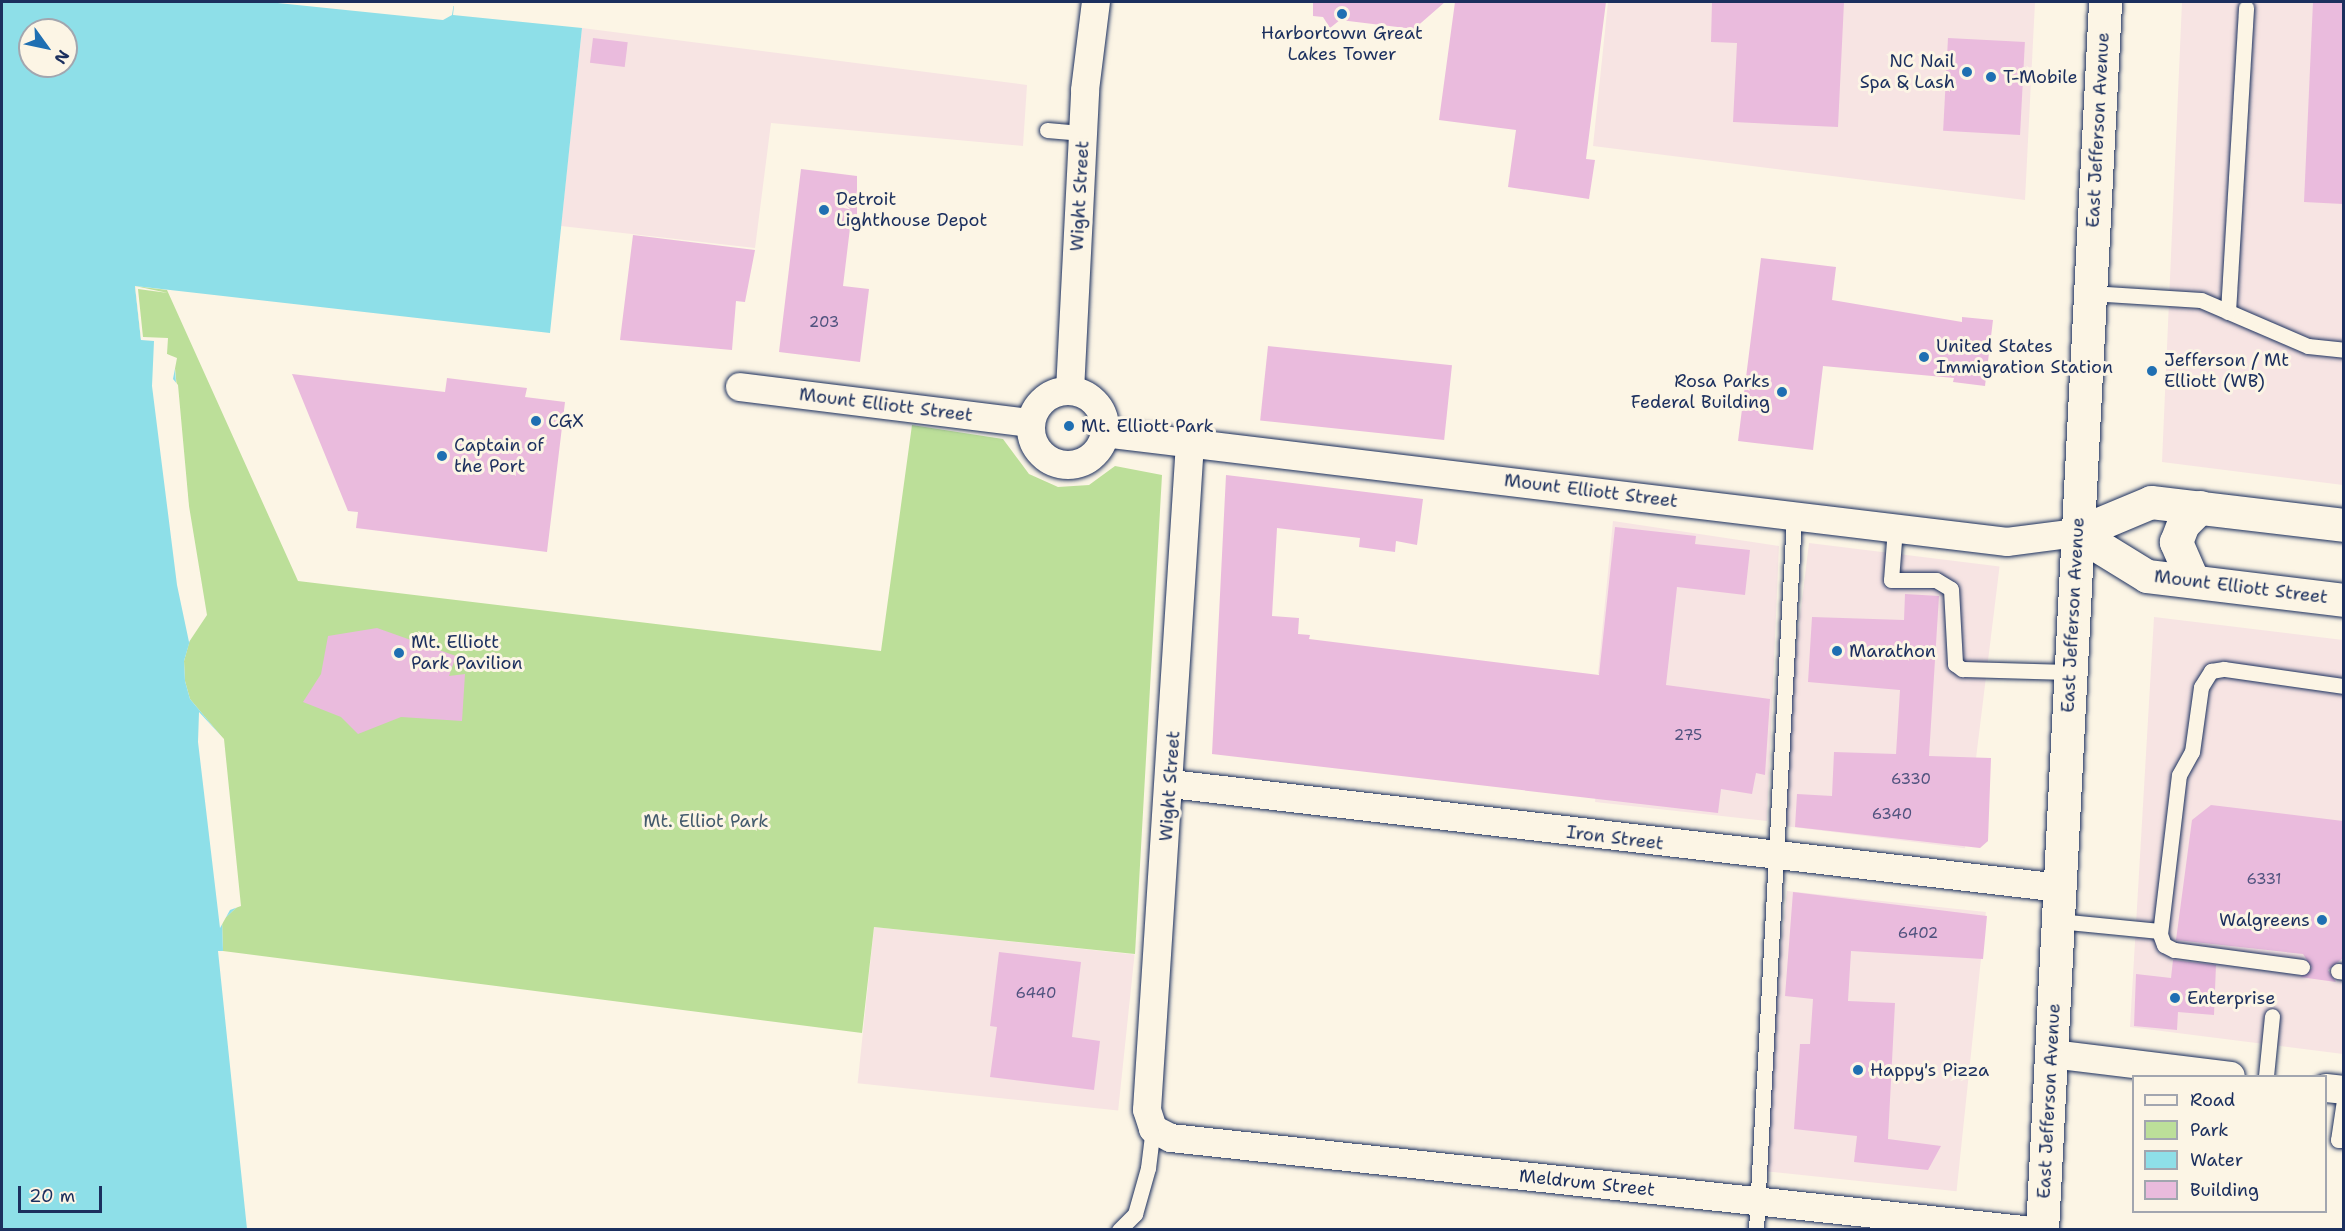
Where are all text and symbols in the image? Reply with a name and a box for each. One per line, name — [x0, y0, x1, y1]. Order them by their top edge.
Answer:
marker: Harbortown Great Lakes Tower — [1335, 7, 1349, 21]
north arrow — [18, 18, 78, 78]
place label: Harbortown Great Lakes Tower — [1261, 23, 1423, 66]
street label: East Jefferson Avenue — [2082, 32, 2114, 228]
text: N — [50, 46, 74, 68]
place label: NC Nail Spa & Lash — [1860, 51, 1955, 94]
marker: NC Nail Spa & Lash — [1960, 65, 1974, 79]
place label: T-Mobile — [2003, 66, 2078, 88]
marker: T-Mobile — [1984, 70, 1998, 84]
street label: Wight Street — [1066, 140, 1094, 252]
place label: Detroit Lighthouse Depot — [836, 189, 987, 232]
marker: Detroit Lighthouse Depot — [817, 203, 831, 217]
house number: 203 — [809, 314, 839, 332]
place label: United States Immigration Station — [1936, 336, 2113, 378]
marker: United States Immigration Station — [1917, 350, 1931, 364]
place label: Jefferson / Mt Elliott (WB) — [2164, 350, 2289, 392]
marker: Jefferson / Mt Elliott (WB) — [2145, 364, 2159, 378]
place label: Rosa Parks Federal Building — [1631, 371, 1770, 413]
street label: Mount Elliott Street — [798, 384, 974, 426]
marker: Rosa Parks Federal Building — [1775, 385, 1789, 399]
place label: CGX — [548, 410, 584, 432]
marker: CGX — [529, 414, 543, 428]
place label: Mt. Elliott Park — [1081, 415, 1214, 437]
marker: Mt. Elliott Park — [1062, 419, 1076, 433]
place label: Captain of the Port — [454, 435, 544, 478]
marker: Captain of the Port — [435, 449, 449, 463]
street label: Mount Elliott Street — [1503, 470, 1679, 512]
street label: East Jefferson Avenue — [2057, 517, 2089, 713]
street label: Mount Elliott Street — [2153, 566, 2329, 608]
place label: Mt. Elliott Park Pavilion — [411, 632, 522, 674]
place label: Marathon — [1849, 640, 1936, 662]
marker: Marathon — [1830, 644, 1844, 658]
marker: Mt. Elliott Park Pavilion — [392, 646, 406, 660]
house number: 275 — [1674, 727, 1702, 745]
street label: Wight Street — [1155, 730, 1185, 842]
house number: 6330 — [1891, 771, 1931, 789]
house number: 6340 — [1872, 806, 1912, 824]
park label: Mt. Elliot Park — [643, 810, 769, 832]
street label: Iron Street — [1565, 821, 1665, 855]
house number: 6331 — [2246, 871, 2282, 889]
place label: Walgreens — [2219, 909, 2310, 931]
marker: Walgreens — [2315, 913, 2329, 927]
house number: 6402 — [1898, 925, 1938, 943]
house number: 6440 — [1016, 985, 1056, 1003]
place label: Enterprise — [2187, 987, 2275, 1009]
marker: Enterprise — [2168, 991, 2182, 1005]
street label: East Jefferson Avenue — [2033, 1003, 2065, 1199]
place label: Happy's Pizza — [1870, 1059, 1989, 1081]
marker: Happy's Pizza — [1851, 1063, 1865, 1077]
legend — [2132, 1075, 2327, 1213]
text: Road — [2190, 1088, 2235, 1112]
text: Park — [2190, 1118, 2229, 1142]
text: Water — [2190, 1148, 2243, 1172]
street label: Meldrum Street — [1518, 1165, 1656, 1201]
scale bar — [21, 1174, 105, 1212]
text: Building — [2190, 1178, 2259, 1202]
text: 20 m — [29, 1184, 75, 1208]

